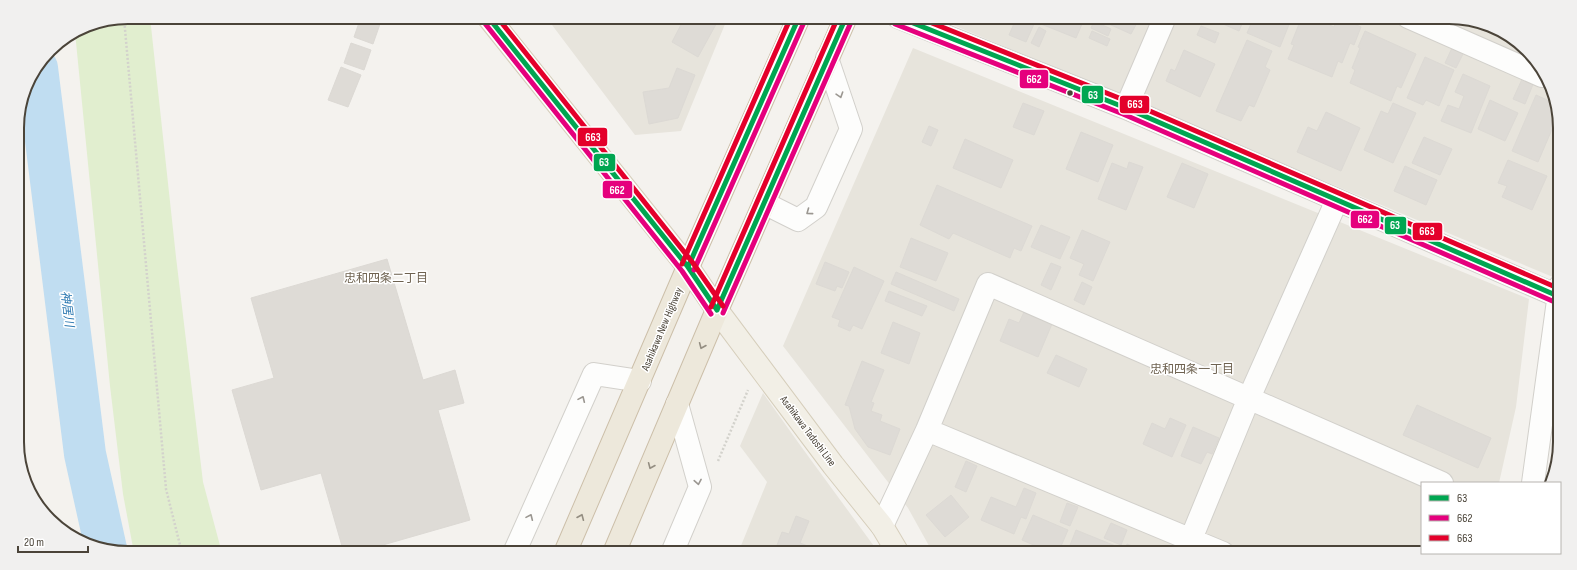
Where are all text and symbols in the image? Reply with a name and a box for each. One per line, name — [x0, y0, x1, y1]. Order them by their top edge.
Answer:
line badge: 662 — [1019, 69, 1049, 89]
text: 662 — [1026, 73, 1042, 86]
line badge: 63 — [1081, 85, 1104, 104]
unlabelled marker — [1065, 88, 1075, 98]
text: 63 — [1088, 89, 1098, 102]
one-way arrow — [835, 91, 843, 98]
line badge: 663 — [1119, 95, 1150, 114]
text: 663 — [1127, 98, 1143, 111]
line badge: 663 — [577, 127, 608, 147]
text: 663 — [585, 131, 601, 144]
line badge: 63 — [593, 153, 616, 172]
text: 63 — [599, 156, 609, 169]
line badge: 662 — [602, 180, 633, 199]
text: 662 — [609, 184, 625, 197]
one-way arrow — [806, 208, 813, 215]
line badge: 662 — [1350, 210, 1380, 229]
text: 662 — [1357, 213, 1373, 226]
line badge: 63 — [1384, 216, 1407, 235]
text: 63 — [1390, 219, 1400, 232]
line badge: 663 — [1412, 222, 1443, 241]
text: 663 — [1419, 225, 1435, 238]
district label: 忠和四条二丁目 — [344, 271, 428, 286]
street label: Asahikawa New Highway — [638, 285, 686, 373]
water label: 神居川 — [57, 290, 77, 330]
one-way arrow — [698, 342, 706, 349]
district label: 忠和四条一丁目 — [1150, 362, 1234, 377]
street label: Asahikawa Tadoshi Line — [777, 392, 839, 469]
one-way arrow — [578, 395, 586, 402]
one-way arrow — [648, 461, 656, 469]
one-way arrow — [693, 479, 702, 486]
legend — [1421, 482, 1561, 554]
text: 63 — [1457, 491, 1467, 506]
text: 662 — [1457, 511, 1473, 526]
one-way arrow — [525, 514, 533, 521]
one-way arrow — [576, 514, 584, 522]
scale bar — [18, 528, 88, 554]
text: 663 — [1457, 531, 1473, 546]
text: 20 m — [24, 535, 44, 550]

